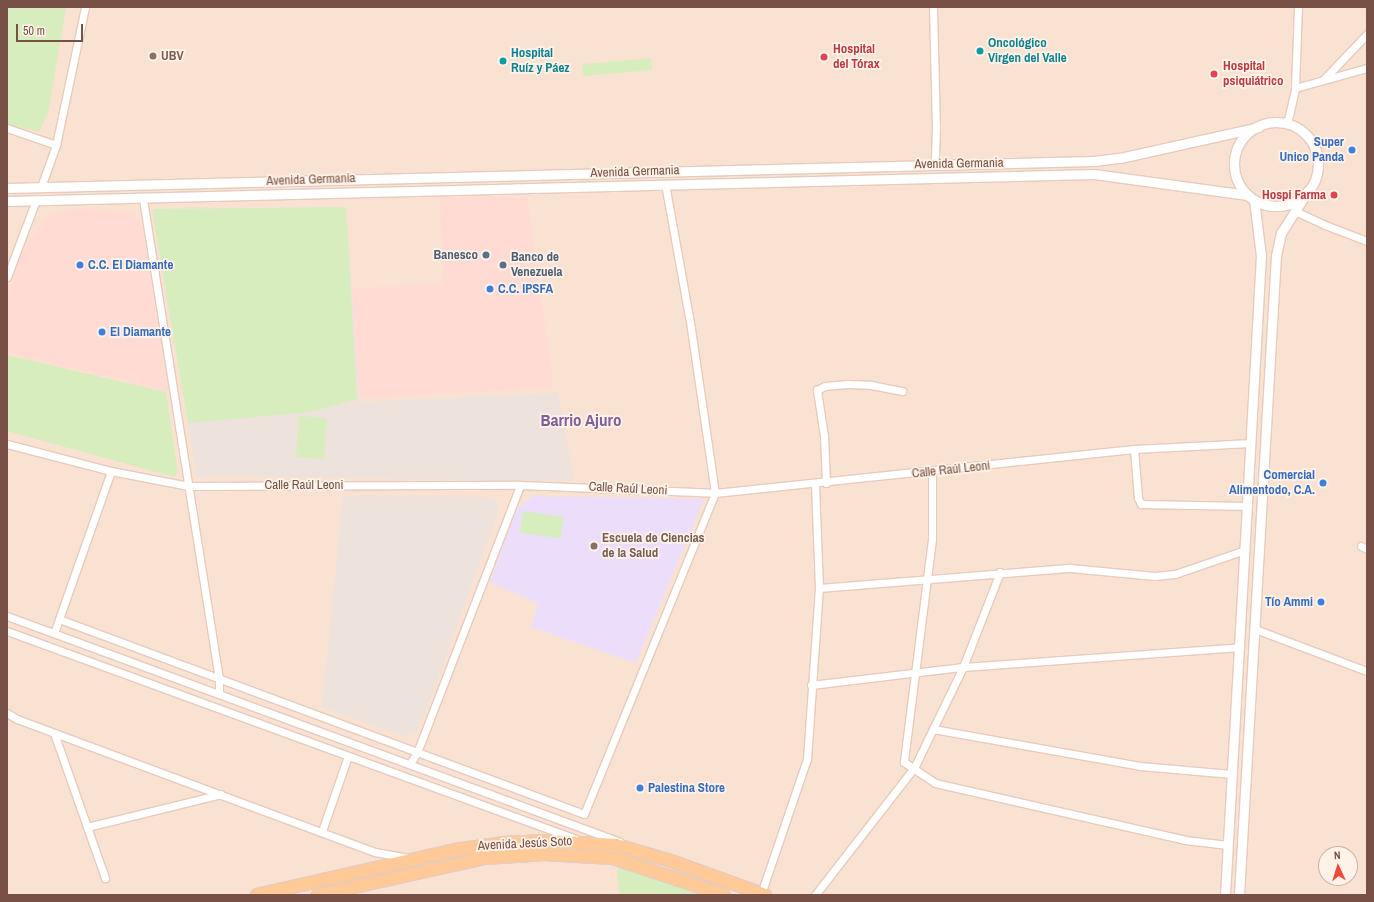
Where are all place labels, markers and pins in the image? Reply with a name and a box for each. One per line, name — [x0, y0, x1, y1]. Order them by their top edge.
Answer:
place label: Oncológico Virgen del Valle — [988, 36, 1067, 67]
place label: Hospital del Tórax — [833, 42, 880, 73]
place label: Hospital Ruíz y Páez — [511, 46, 570, 77]
marker: Oncológico Virgen del Valle — [975, 46, 985, 56]
place label: UBV — [161, 48, 184, 64]
marker: UBV — [148, 51, 158, 61]
marker: Hospital del Tórax — [818, 51, 830, 63]
marker: Hospital Ruíz y Páez — [498, 56, 508, 66]
place label: Hospital psiquiátrico — [1223, 59, 1283, 90]
marker: Hospital psiquiátrico — [1208, 68, 1220, 80]
place label: Super Unico Panda — [1279, 135, 1344, 166]
marker: Super Unico Panda — [1347, 145, 1357, 155]
place label: Hospi Farma — [1262, 187, 1326, 203]
marker: Hospi Farma — [1329, 190, 1339, 200]
place label: Banesco — [434, 247, 478, 263]
marker: Banesco — [481, 250, 491, 260]
place label: Banco de Venezuela — [511, 250, 562, 281]
place label: C.C. El Diamante — [88, 257, 173, 273]
marker: C.C. El Diamante — [75, 260, 85, 270]
marker: Banco de Venezuela — [498, 260, 508, 270]
place label: C.C. IPSFA — [498, 281, 553, 297]
marker: C.C. IPSFA — [485, 284, 495, 294]
place label: El Diamante — [110, 324, 171, 340]
marker: El Diamante — [97, 327, 107, 337]
place label: Comercial Alimentodo, C.A. — [1229, 468, 1315, 499]
marker: Comercial Alimentodo, C.A. — [1318, 478, 1328, 488]
place label: Escuela de Ciencias de la Salud — [602, 531, 705, 562]
marker: Escuela de Ciencias de la Salud — [589, 541, 599, 551]
place label: Tío Ammi — [1265, 594, 1313, 610]
marker: Tío Ammi — [1316, 597, 1326, 607]
place label: Palestina Store — [648, 780, 725, 796]
marker: Palestina Store — [635, 783, 645, 793]

